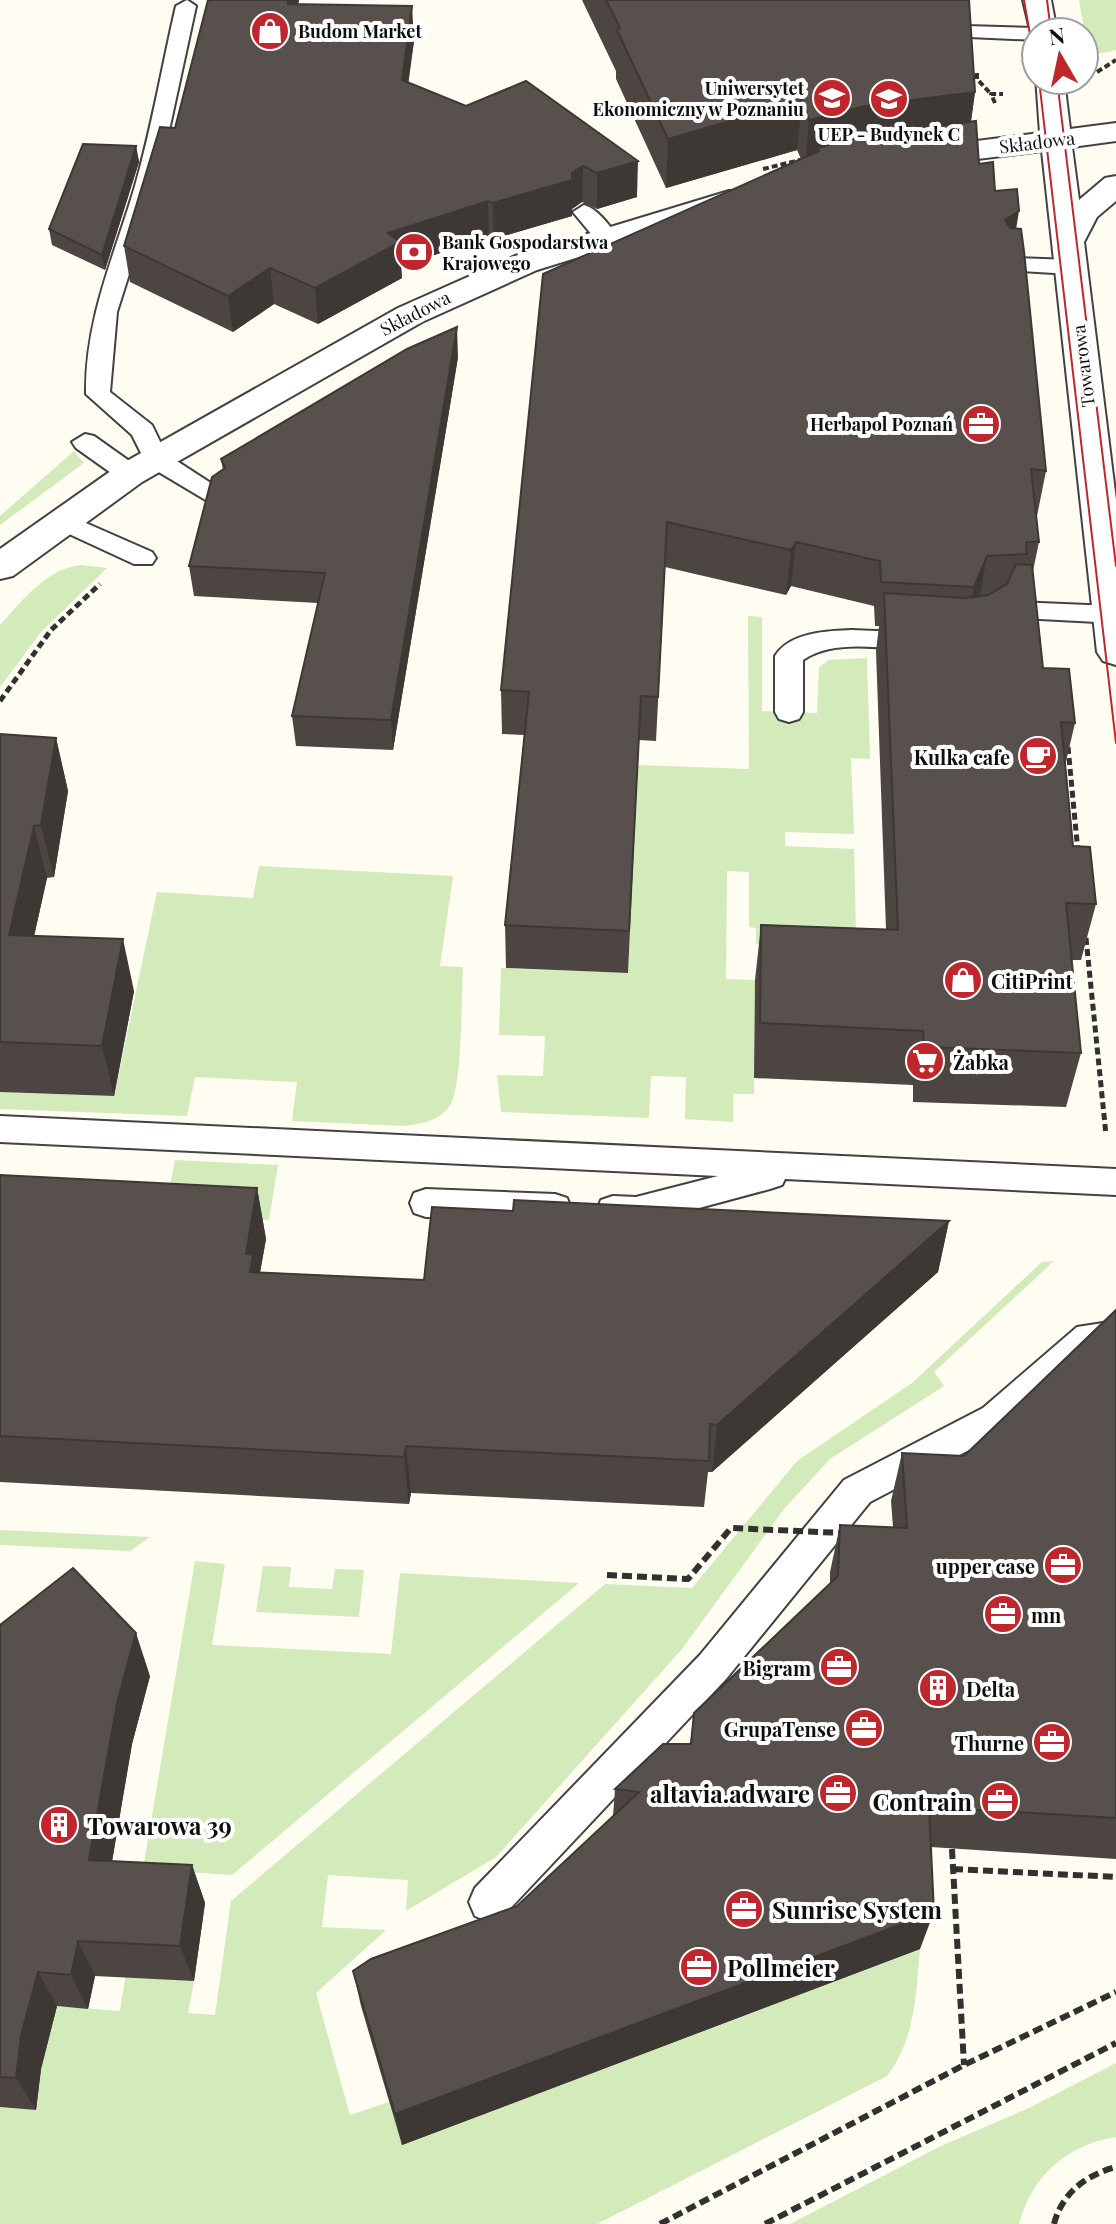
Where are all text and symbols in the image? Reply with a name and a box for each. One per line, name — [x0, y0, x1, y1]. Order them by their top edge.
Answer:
shop icon: Budom Market — [249, 10, 291, 52]
north arrow — [1020, 16, 1100, 96]
place label: Budom Market — [298, 19, 422, 43]
text: N — [1047, 19, 1067, 51]
place label: Uniwersytet Ekonomiczny w Poznaniu — [592, 76, 805, 121]
school or university icon: Uniwersytet Ekonomiczny w Poznaniu — [811, 77, 853, 119]
school or university icon: UEP - Budynek C — [868, 78, 910, 120]
place label: UEP - Budynek C — [818, 122, 960, 146]
street label: Składowa — [998, 125, 1076, 159]
place label: Bank Gospodarstwa Krajowego — [442, 230, 609, 275]
bank icon: Bank Gospodarstwa Krajowego — [393, 231, 435, 273]
street label: Składowa — [376, 285, 454, 341]
street label: Towarowa — [1066, 323, 1100, 409]
office icon: Herbapol Poznań — [960, 403, 1002, 445]
place label: Herbapol Poznań — [810, 412, 953, 436]
cafe icon: Kulka cafe — [1017, 735, 1059, 777]
place label: Kulka cafe — [914, 743, 1010, 770]
shop icon: CitiPrint — [942, 959, 984, 1001]
place label: CitiPrint — [991, 967, 1073, 994]
supermarket icon: Żabka — [904, 1040, 946, 1082]
place label: Żabka — [953, 1048, 1010, 1075]
office icon: upper case — [1042, 1544, 1084, 1586]
place label: upper case — [936, 1552, 1035, 1579]
office icon: mn — [982, 1593, 1024, 1635]
place label: mn — [1031, 1601, 1062, 1628]
office icon: Bigram — [818, 1646, 860, 1688]
place label: Bigram — [742, 1654, 811, 1681]
building icon: Delta — [917, 1667, 959, 1709]
place label: Delta — [966, 1675, 1016, 1702]
office icon: GrupaTense — [843, 1707, 885, 1749]
place label: GrupaTense — [724, 1715, 836, 1742]
office icon: Thurne — [1031, 1721, 1073, 1763]
place label: Thurne — [955, 1729, 1024, 1756]
office icon: altavia.adware — [817, 1772, 859, 1814]
place label: altavia.adware — [650, 1777, 810, 1809]
office icon: Contrain — [979, 1780, 1021, 1822]
place label: Contrain — [872, 1785, 972, 1817]
building icon: Towarowa 39 — [38, 1804, 80, 1846]
place label: Towarowa 39 — [87, 1809, 232, 1841]
office icon: Sunrise System — [723, 1888, 765, 1930]
place label: Sunrise System — [772, 1893, 942, 1925]
office icon: Pollmeier — [678, 1946, 720, 1988]
place label: Pollmeier — [727, 1951, 836, 1983]

